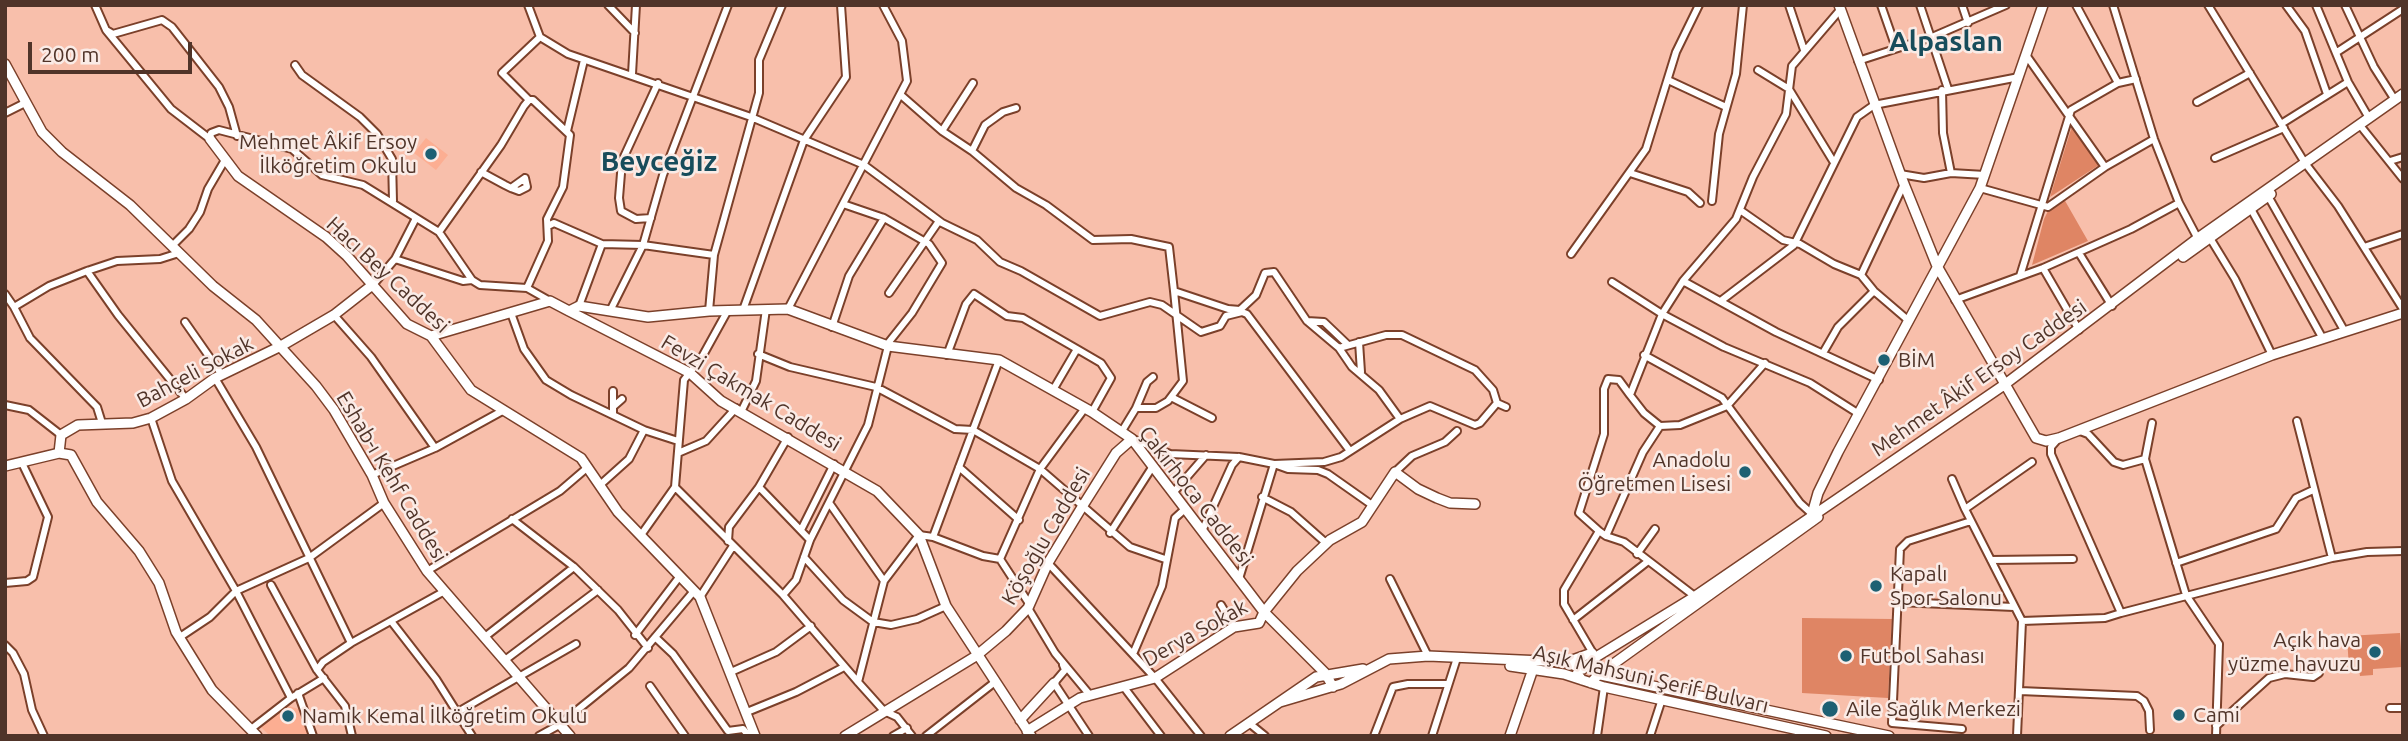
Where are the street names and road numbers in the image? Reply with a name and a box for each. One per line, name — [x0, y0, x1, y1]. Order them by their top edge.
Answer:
street label: Hacı Bey Caddesi — [321, 212, 455, 338]
street label: Mehmet Âkif Ersoy Caddesi — [1867, 294, 2091, 462]
street label: Fevzi Çakmak Caddesi — [657, 329, 845, 457]
street label: Bahçeli Sokak — [133, 331, 257, 413]
street label: Eshab-ı Kehf Caddesi — [331, 387, 453, 567]
street label: Çakırhoca Caddesi — [1133, 421, 1259, 571]
street label: Köşoğlu Caddesi — [996, 463, 1096, 609]
street label: Derya Sokak — [1138, 594, 1252, 672]
street label: Aşık Mahsuni Şerif Bulvarı — [1531, 640, 1771, 718]

